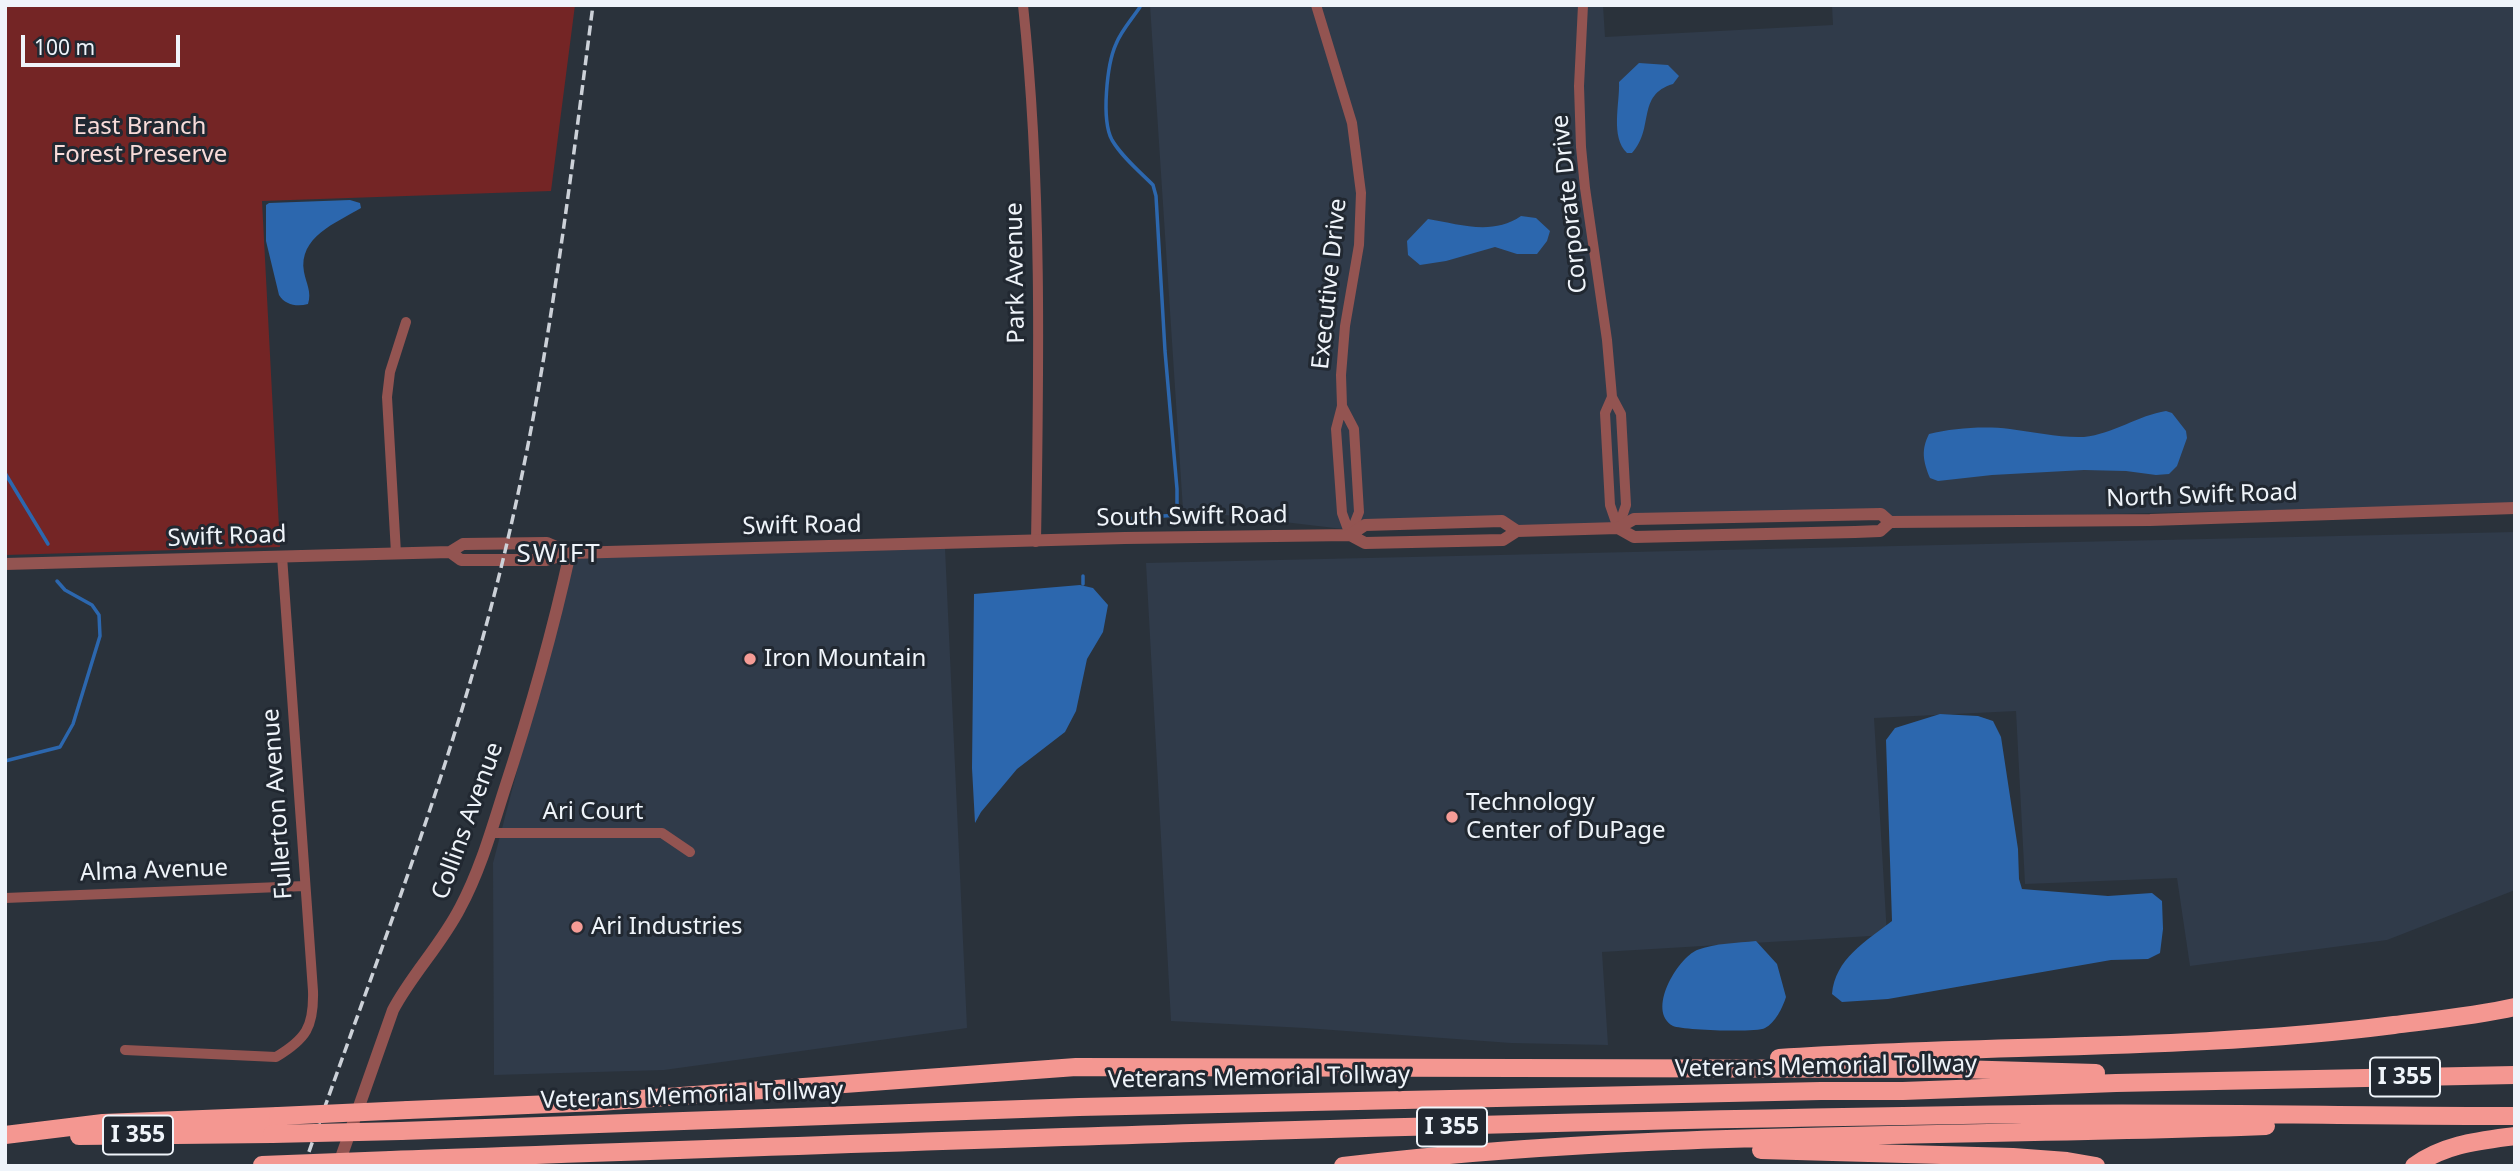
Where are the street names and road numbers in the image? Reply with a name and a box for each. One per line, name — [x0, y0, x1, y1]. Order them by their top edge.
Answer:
street label: Corporate Drive — [1546, 113, 1594, 295]
street label: Executive Drive — [1307, 197, 1353, 371]
street label: Park Avenue — [1000, 202, 1032, 344]
street label: North Swift Road — [2106, 478, 2298, 514]
street label: South Swift Road — [1096, 501, 1288, 533]
street label: Swift Road — [742, 511, 862, 541]
street label: Swift Road — [167, 521, 287, 553]
street label: Fullerton Avenue — [257, 707, 299, 901]
street label: Collins Avenue — [426, 739, 510, 903]
street label: Ari Court — [543, 798, 643, 826]
street label: Alma Avenue — [80, 854, 228, 888]
street label: Veterans Memorial Tollway — [1675, 1050, 1977, 1084]
road number: I 355 — [2370, 1058, 2440, 1096]
street label: Veterans Memorial Tollway — [1108, 1061, 1410, 1095]
street label: Veterans Memorial Tollway — [540, 1076, 844, 1116]
road number: I 355 — [1417, 1108, 1487, 1146]
road number: I 355 — [103, 1116, 173, 1154]

